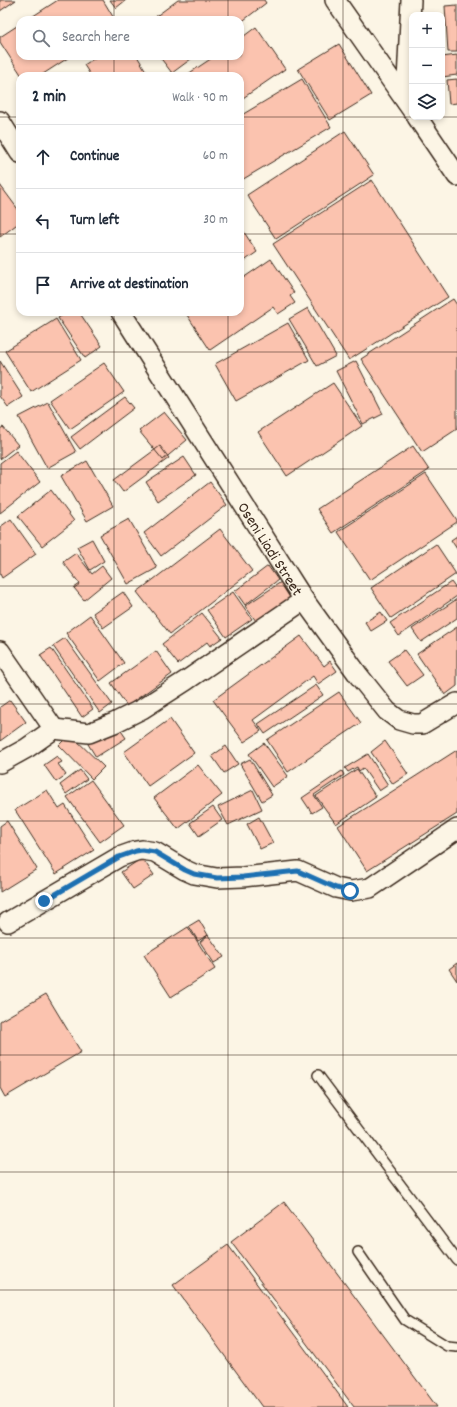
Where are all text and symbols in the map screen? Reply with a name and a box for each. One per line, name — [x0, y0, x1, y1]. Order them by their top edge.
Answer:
map controls — [409, 12, 445, 120]
button: + — [409, 12, 445, 48]
search box — [16, 16, 244, 60]
icon: search — [30, 27, 52, 49]
text: Search here — [62, 27, 130, 49]
button: − — [409, 48, 445, 84]
button: layers — [409, 84, 445, 120]
text: 2 min — [32, 86, 66, 110]
text: Walk · 90 m — [172, 89, 228, 108]
icon: ahead — [32, 146, 54, 168]
text: Continue — [70, 146, 119, 168]
text: 60 m — [203, 147, 228, 166]
icon: left — [32, 210, 54, 232]
text: Turn left — [70, 210, 119, 232]
text: 30 m — [203, 211, 228, 230]
icon: arrive — [32, 274, 54, 296]
text: Arrive at destination — [70, 274, 188, 296]
street label: Oseni Liadi Street — [231, 498, 308, 601]
route start — [341, 882, 359, 900]
route end — [35, 892, 53, 910]

